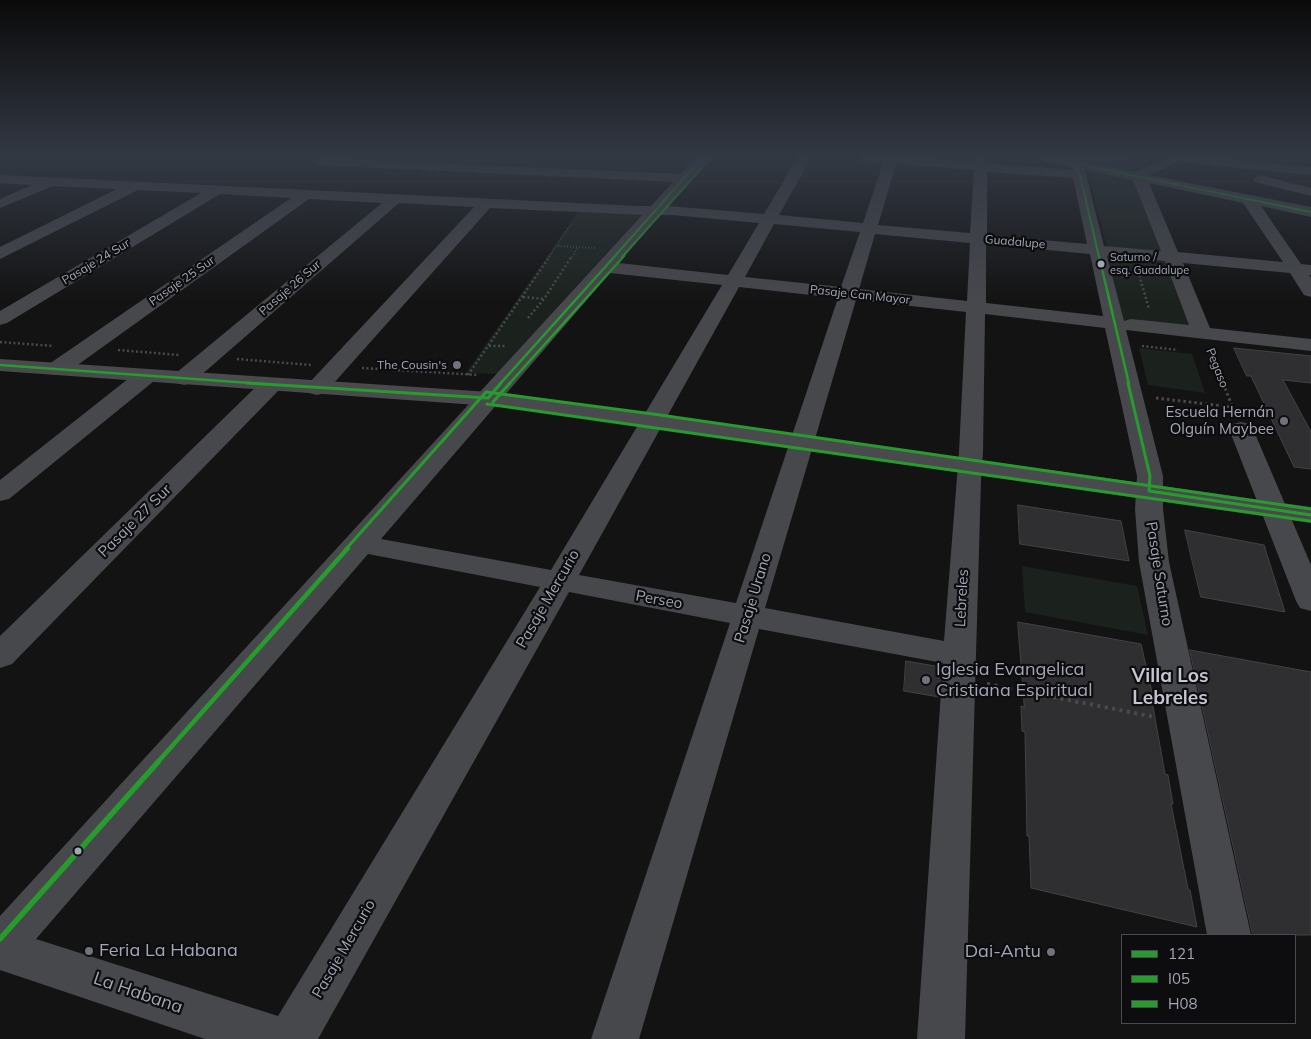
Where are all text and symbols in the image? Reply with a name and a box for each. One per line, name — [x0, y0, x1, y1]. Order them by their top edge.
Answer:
street label: Guadalupe — [984, 232, 1046, 252]
street label: Pasaje 24 Sur — [59, 236, 133, 288]
place label: Saturno / esq. Guadalupe — [1110, 251, 1189, 277]
street label: Pasaje 25 Sur — [146, 253, 218, 309]
street label: Pasaje 26 Sur — [256, 257, 324, 319]
marker: Saturno / esq. Guadalupe — [1096, 259, 1106, 269]
street label: Pasaje Can Mayor — [809, 283, 911, 307]
street label: Pegaso — [1203, 346, 1231, 390]
place label: The Cousin's — [377, 358, 447, 372]
marker: The Cousin's — [451, 359, 463, 371]
place label: Escuela Hernán Olguín Maybee — [1165, 403, 1274, 438]
marker: Escuela Hernán Olguín Maybee — [1278, 415, 1290, 427]
street label: Pasaje 27 Sur — [95, 481, 175, 561]
street label: Pasaje Saturno — [1142, 520, 1176, 628]
street label: Pasaje Mercurio — [513, 547, 583, 651]
street label: Pasaje Urano — [731, 551, 775, 645]
street label: Lebreles — [951, 569, 973, 627]
street label: Perseo — [634, 587, 684, 613]
place label: Iglesia Evangelica Cristiana Espiritual — [936, 659, 1092, 702]
district label: Villa Los Lebreles — [1132, 665, 1208, 709]
marker: Iglesia Evangelica Cristiana Espiritual — [920, 674, 932, 686]
unlabelled marker — [73, 846, 83, 856]
street label: Pasaje Mercurio — [309, 897, 379, 1001]
legend — [1121, 934, 1296, 1024]
place label: Feria La Habana — [99, 940, 238, 962]
place label: Dai-Antu — [965, 941, 1041, 963]
text: 121 — [1168, 944, 1195, 963]
marker: Feria La Habana — [83, 945, 95, 957]
marker: Dai-Antu — [1045, 946, 1057, 958]
street label: La Habana — [91, 968, 185, 1018]
text: I05 — [1168, 969, 1190, 988]
text: H08 — [1168, 994, 1198, 1013]

